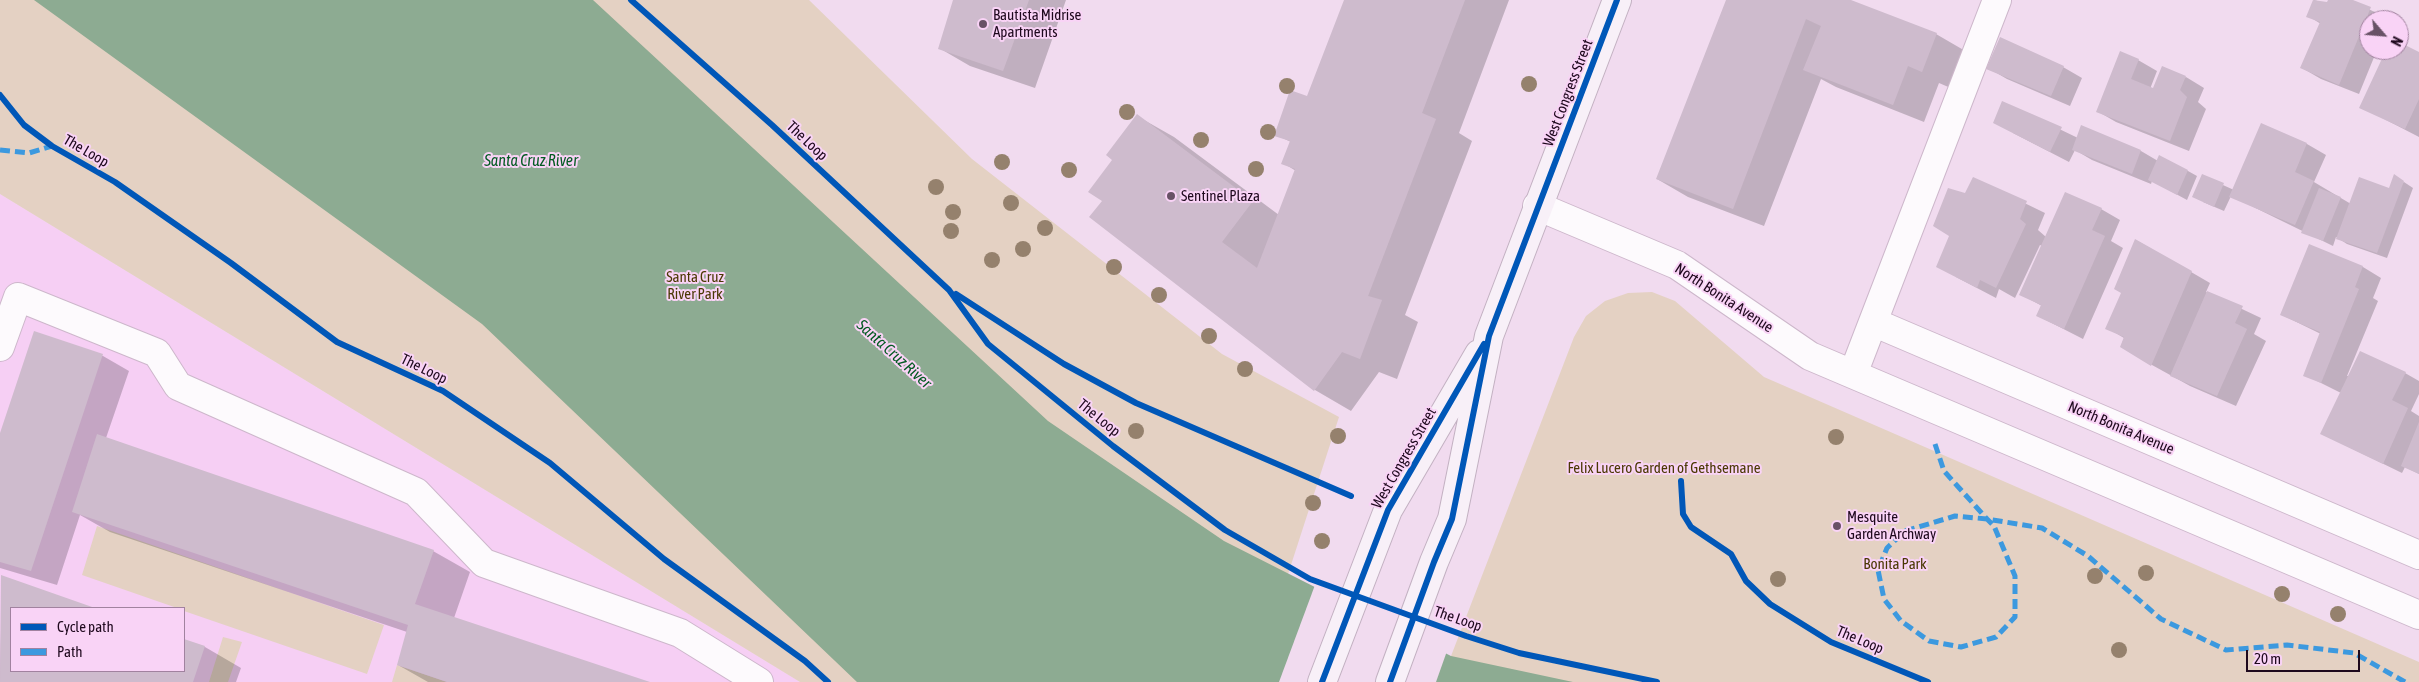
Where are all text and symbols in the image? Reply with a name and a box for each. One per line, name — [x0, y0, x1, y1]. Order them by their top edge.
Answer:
place label: Bautista Midrise Apartments — [993, 6, 1081, 41]
north arrow — [2359, 10, 2409, 60]
marker: Bautista Midrise Apartments — [977, 18, 989, 30]
text: N — [2387, 34, 2405, 49]
street label: West Congress Street — [1539, 37, 1597, 149]
street label: The Loop — [783, 118, 831, 164]
street label: The Loop — [60, 131, 112, 171]
water label: Santa Cruz River — [484, 151, 578, 171]
place label: Sentinel Plaza — [1181, 187, 1260, 205]
marker: Sentinel Plaza — [1165, 190, 1177, 202]
street label: North Bonita Avenue — [1671, 260, 1777, 336]
park label: Santa Cruz River Park — [666, 268, 724, 303]
water label: Santa Cruz River — [853, 316, 935, 392]
street label: The Loop — [398, 350, 450, 388]
street label: The Loop — [1074, 395, 1124, 441]
street label: North Bonita Avenue — [2065, 398, 2177, 458]
street label: West Congress Street — [1368, 404, 1440, 512]
park label: Felix Lucero Garden of Gethsemane — [1567, 459, 1761, 477]
place label: Mesquite Garden Archway — [1847, 508, 1936, 543]
marker: Mesquite Garden Archway — [1831, 520, 1843, 532]
park label: Bonita Park — [1863, 555, 1927, 573]
street label: The Loop — [1432, 602, 1484, 636]
legend — [10, 607, 185, 672]
text: Cycle path — [57, 618, 114, 635]
street label: The Loop — [1834, 622, 1886, 658]
scale bar — [2249, 640, 2363, 672]
text: Path — [57, 643, 83, 660]
text: 20 m — [2254, 650, 2281, 667]

